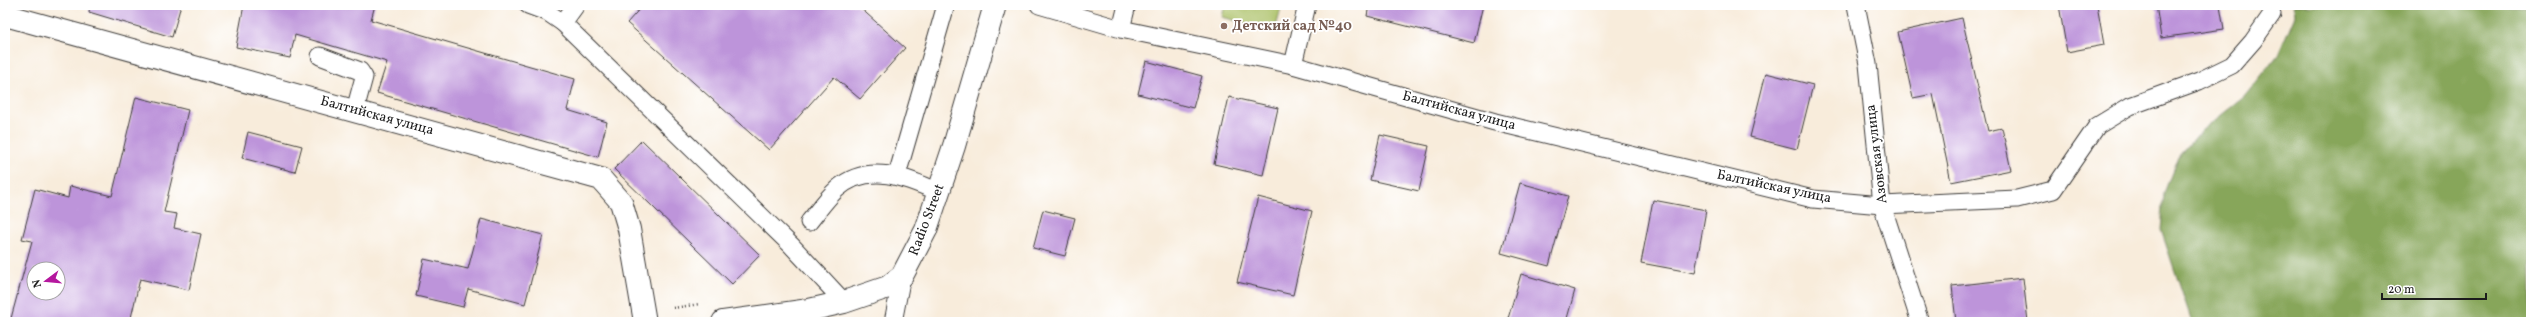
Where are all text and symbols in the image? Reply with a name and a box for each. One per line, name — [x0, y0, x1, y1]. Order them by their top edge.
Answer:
place label: Детский сад №40 — [1232, 17, 1352, 36]
marker: Детский сад №40 — [1219, 21, 1229, 31]
street label: Балтийская улица — [1400, 87, 1518, 135]
street label: Балтийская улица — [318, 92, 436, 140]
street label: Азовская улица — [1861, 103, 1893, 205]
street label: Балтийская улица — [1715, 166, 1833, 208]
street label: Radio Street — [905, 181, 949, 259]
north arrow — [26, 261, 66, 301]
scale bar — [2382, 275, 2486, 301]
text: N — [30, 277, 46, 289]
text: 20 m — [2388, 282, 2415, 298]

